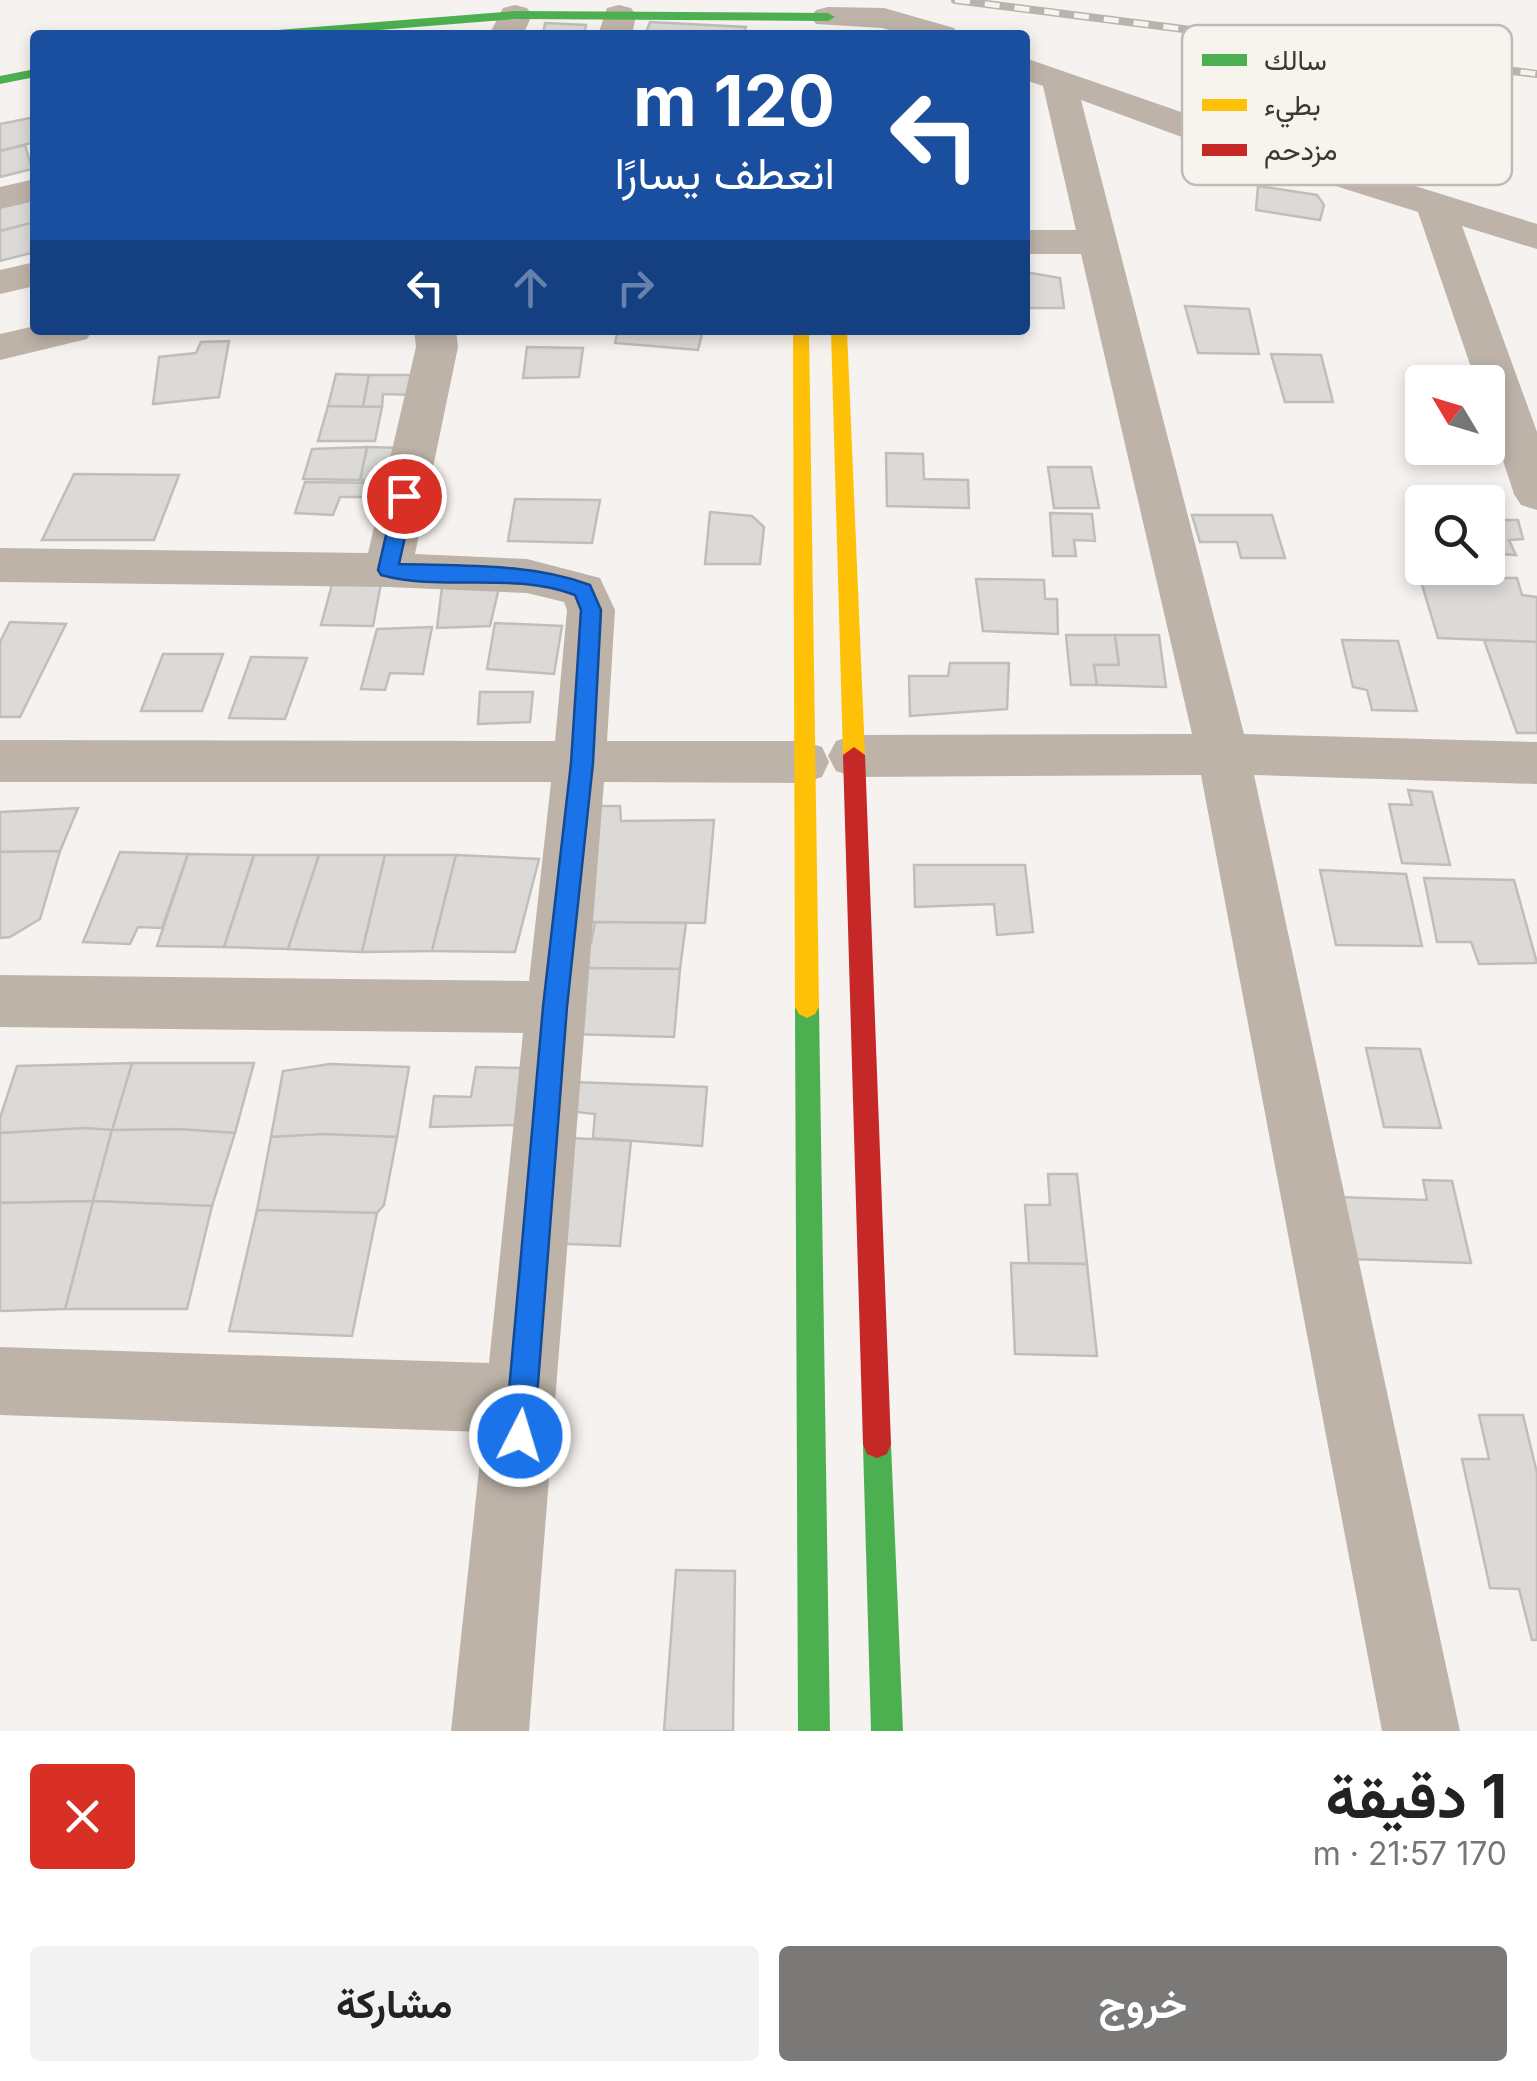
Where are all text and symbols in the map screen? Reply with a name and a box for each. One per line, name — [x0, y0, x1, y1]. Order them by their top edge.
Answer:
legend — [1182, 25, 1512, 185]
text: سالك — [1264, 43, 1327, 77]
text: 120 m — [633, 58, 835, 143]
icon: left — [870, 70, 1000, 200]
text: بطيء — [1264, 88, 1321, 128]
text: مزدحم — [1264, 133, 1337, 169]
text: انعطف يسارًا — [615, 145, 835, 200]
icon: left — [398, 260, 453, 315]
icon: ahead — [503, 260, 558, 315]
icon: right — [608, 260, 663, 315]
north arrow — [1405, 365, 1505, 465]
map controls — [1405, 365, 1505, 585]
pin — [362, 454, 447, 539]
icon: arrive — [377, 469, 432, 524]
button: search — [1405, 485, 1505, 585]
position arrow — [468, 1384, 572, 1488]
text: 1 دقيقة — [1325, 1760, 1507, 1832]
button: close — [30, 1764, 135, 1869]
text: 170 m · 21:57 — [1313, 1834, 1507, 1873]
button: مشاركة — [30, 1946, 759, 2061]
button: خروج — [779, 1946, 1507, 2061]

